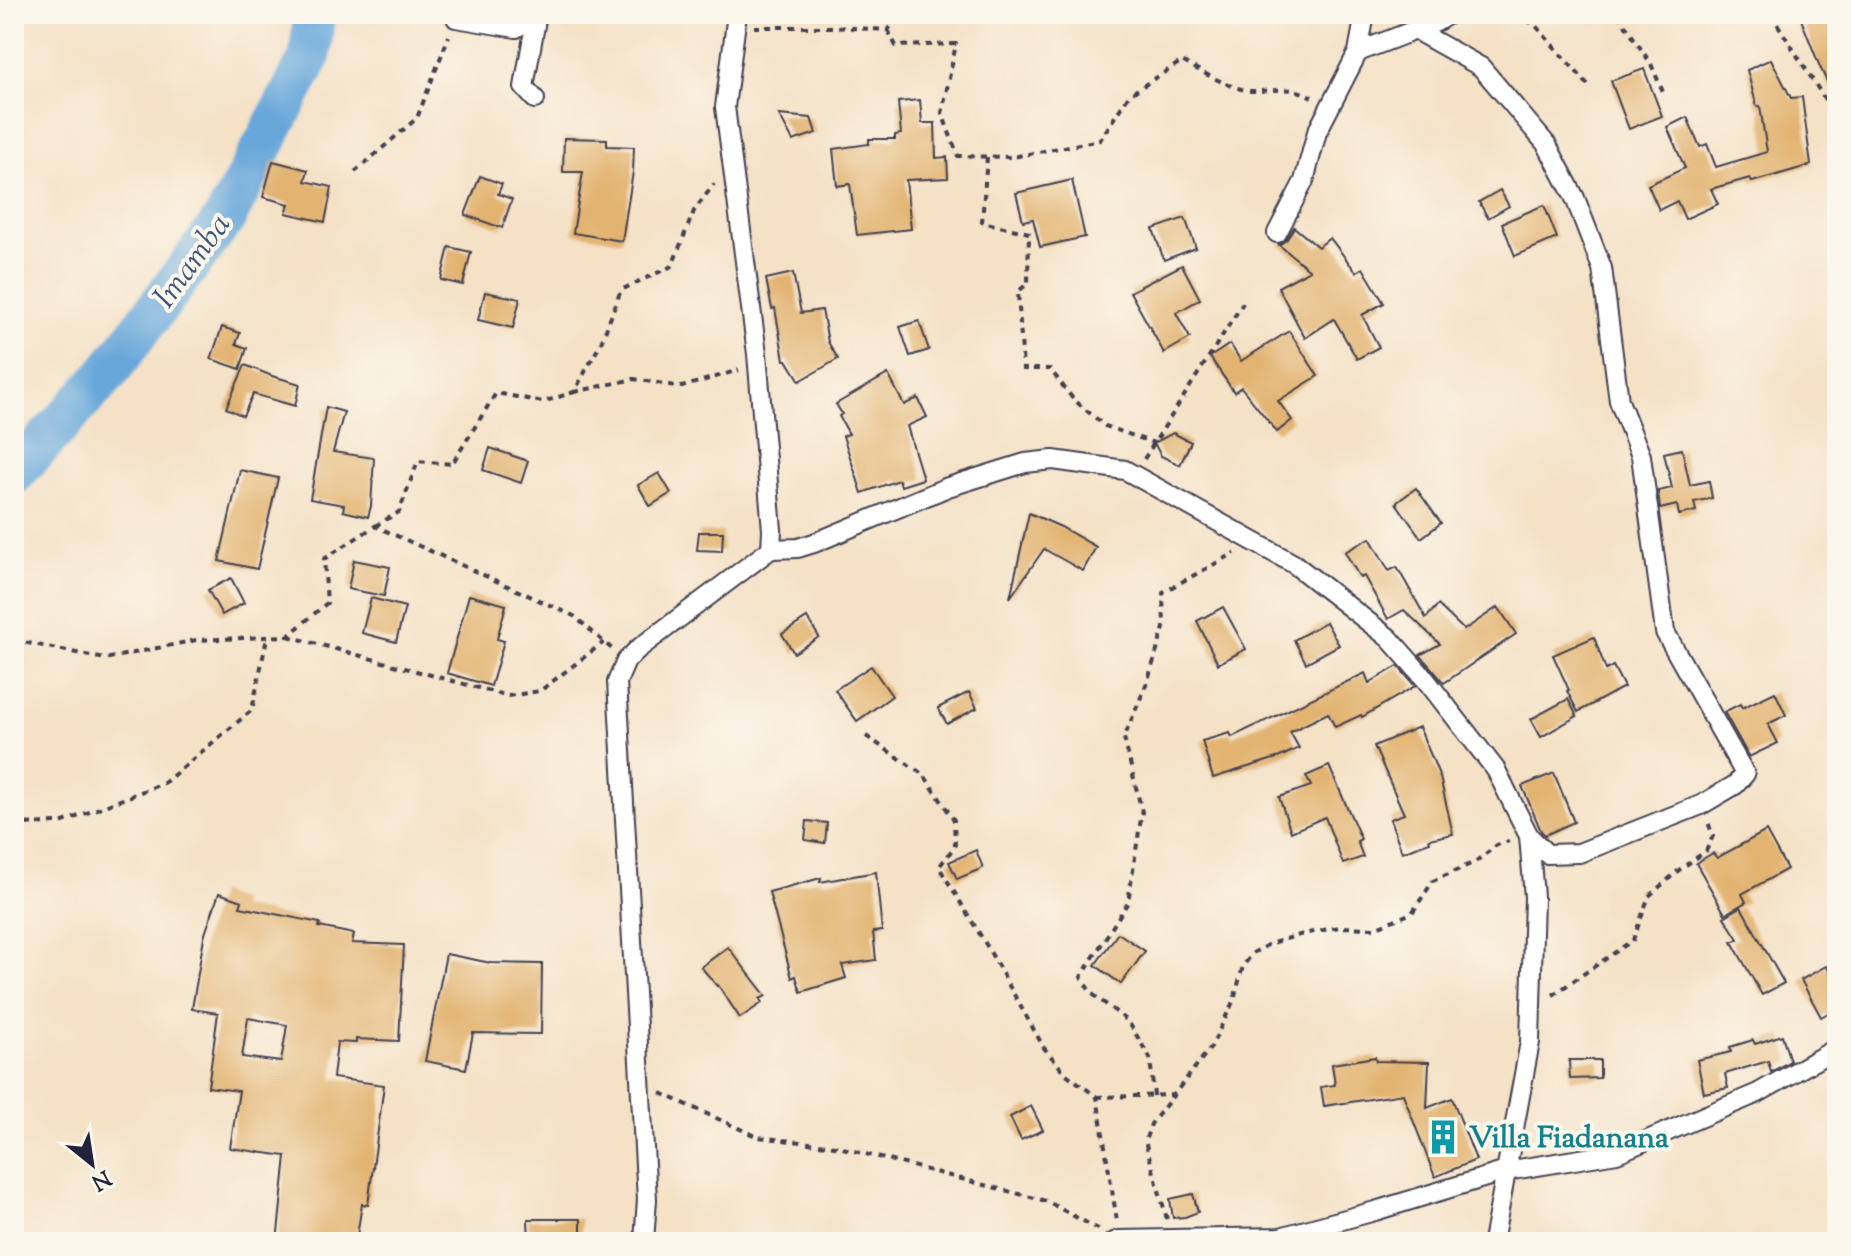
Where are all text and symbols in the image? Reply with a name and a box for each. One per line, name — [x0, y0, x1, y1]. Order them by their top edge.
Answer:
water label: Imamba — [144, 205, 243, 318]
building icon: Villa Fiadanana — [1424, 1118, 1462, 1156]
place label: Villa Fiadanana — [1469, 1118, 1669, 1161]
north arrow — [52, 1124, 132, 1204]
text: N — [85, 1160, 116, 1197]

